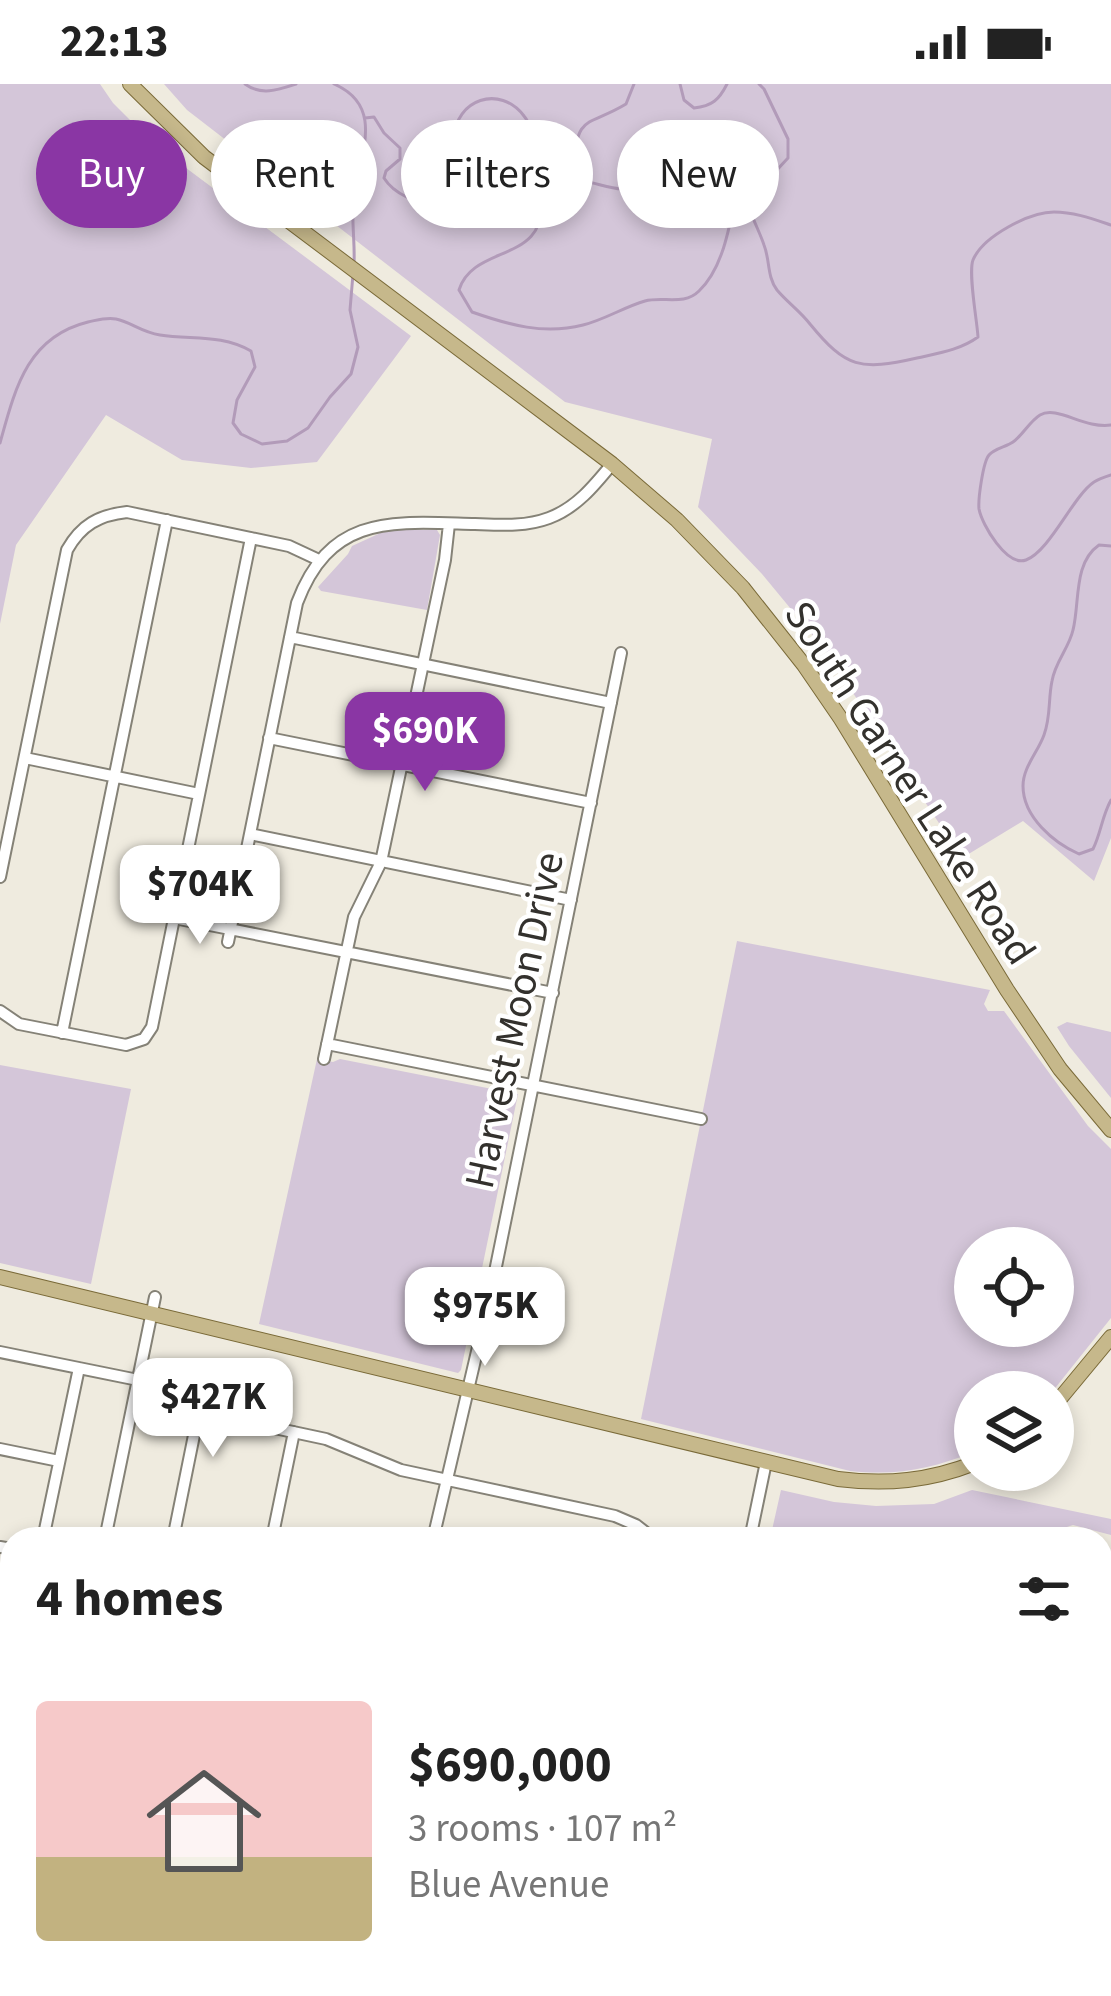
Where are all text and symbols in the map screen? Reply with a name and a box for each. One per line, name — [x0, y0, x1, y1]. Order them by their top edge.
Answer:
text: 22:13 — [60, 10, 169, 74]
chip: Buy — [36, 120, 187, 228]
chip: Rent — [211, 120, 377, 228]
chip: Filters — [401, 120, 593, 228]
chip: New — [617, 120, 779, 228]
street label: South Garner Lake Road — [769, 589, 1050, 977]
pin: $690K — [341, 692, 509, 794]
text: $690K — [372, 703, 478, 759]
pin: $704K — [116, 845, 284, 947]
street label: Harvest Moon Drive — [450, 847, 580, 1194]
text: $704K — [147, 856, 253, 912]
map controls — [954, 1227, 1074, 1491]
button: locate — [954, 1227, 1074, 1347]
pin: $975K — [401, 1267, 569, 1369]
text: $975K — [432, 1278, 538, 1334]
pin: $427K — [129, 1358, 297, 1460]
text: $427K — [160, 1369, 266, 1425]
button: layers — [954, 1371, 1074, 1491]
text: 4 homes — [36, 1563, 223, 1635]
icon: filters — [1011, 1566, 1077, 1632]
text: $690,000 — [408, 1729, 612, 1801]
icon: home — [132, 1749, 276, 1893]
text: 3 rooms · 107 m² — [408, 1801, 677, 1857]
text: Blue Avenue — [408, 1857, 609, 1913]

